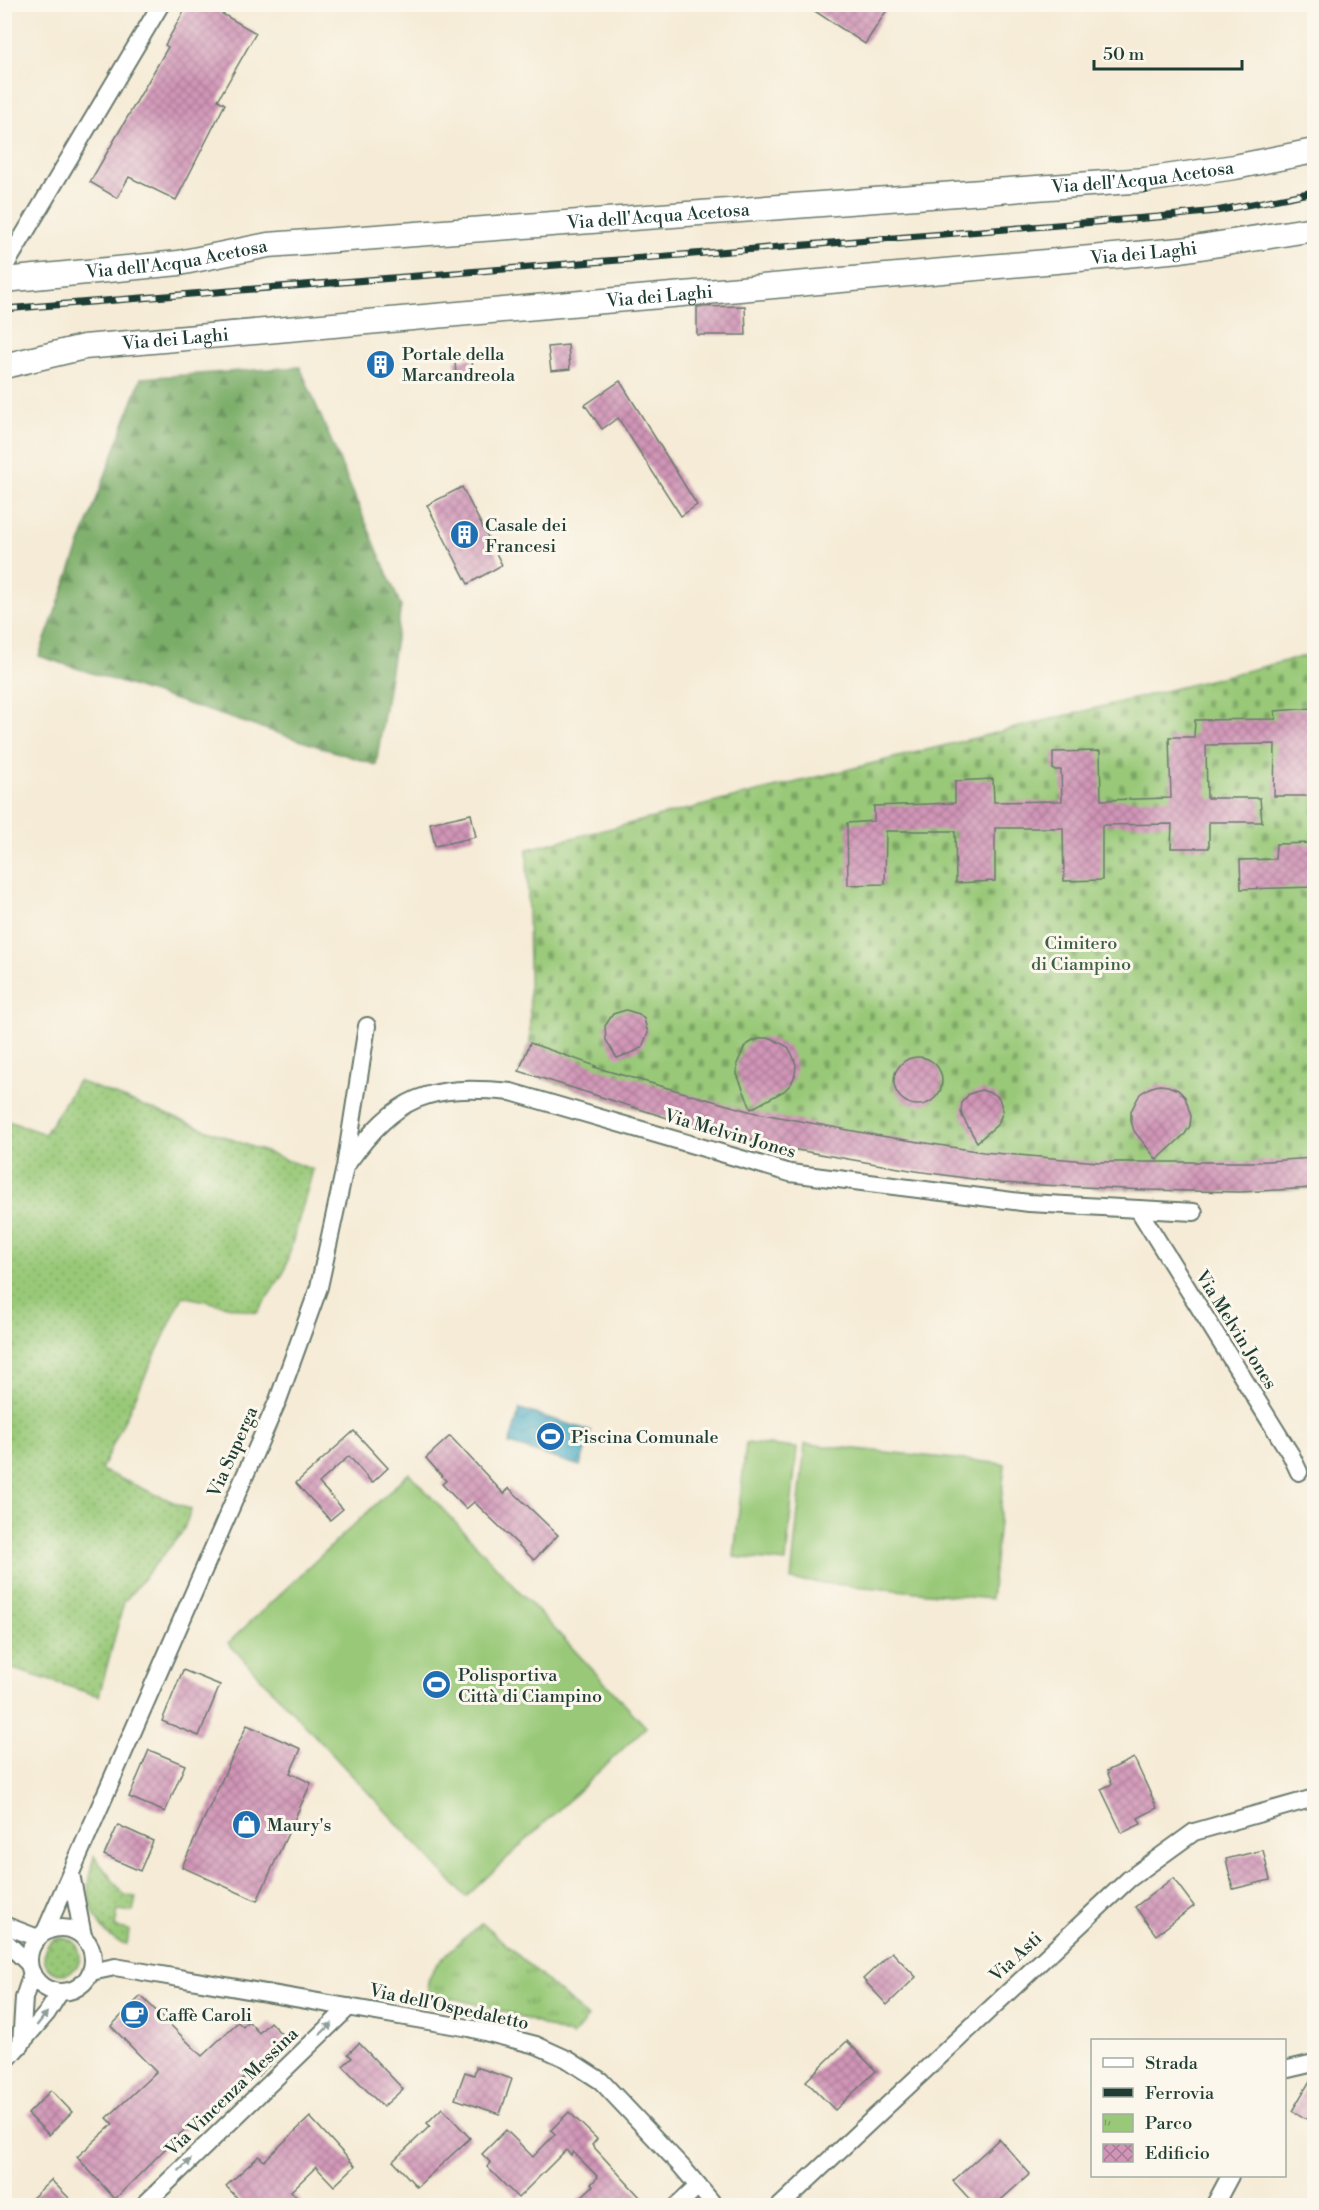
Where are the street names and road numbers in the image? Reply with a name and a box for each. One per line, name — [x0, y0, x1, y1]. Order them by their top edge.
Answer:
street label: Via dell'Acqua Acetosa — [1050, 156, 1236, 198]
street label: Via dell'Acqua Acetosa — [565, 198, 751, 234]
street label: Via dell'Acqua Acetosa — [84, 234, 270, 284]
street label: Via dei Laghi — [1088, 236, 1198, 270]
street label: Via dei Laghi — [604, 280, 714, 312]
street label: Via dei Laghi — [120, 323, 230, 355]
street label: Via Melvin Jones — [661, 1104, 799, 1164]
street label: Via Melvin Jones — [1190, 1265, 1282, 1394]
street label: Via Superga — [202, 1402, 264, 1502]
street label: Via Asti — [984, 1927, 1047, 1988]
street label: Via dell'Ospedaletto — [366, 1979, 531, 2035]
street label: Via Vincenza Messina — [160, 2022, 304, 2162]

